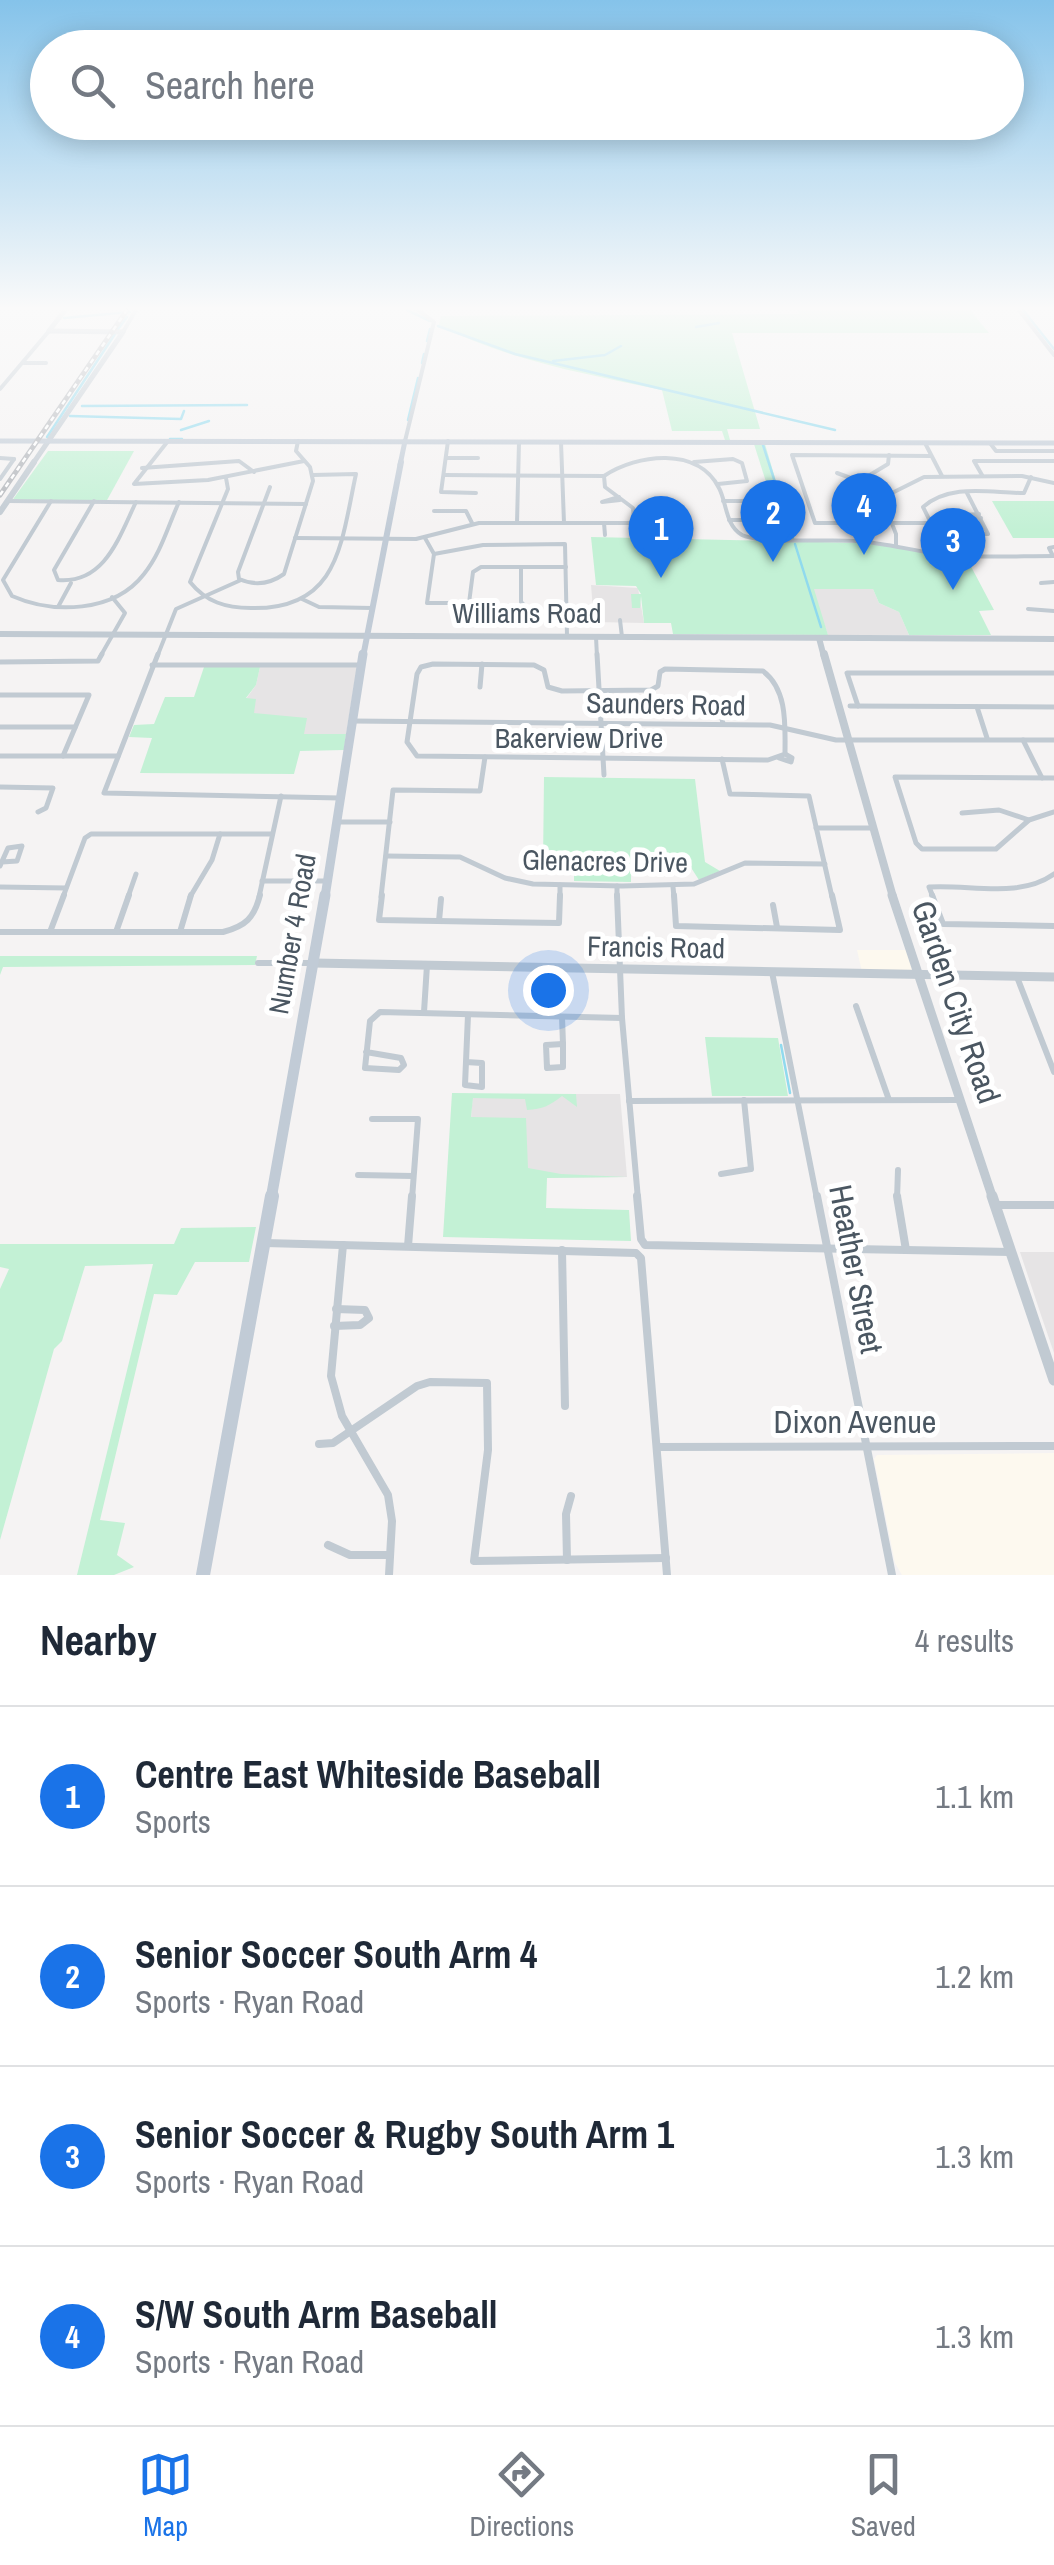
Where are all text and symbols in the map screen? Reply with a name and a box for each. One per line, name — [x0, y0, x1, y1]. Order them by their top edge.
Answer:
search box — [30, 30, 1024, 140]
icon: search — [65, 58, 120, 113]
text: Search here — [145, 60, 315, 111]
pin: 4 — [832, 472, 896, 555]
pin: 2 — [740, 480, 806, 562]
pin: 1 — [628, 496, 694, 578]
pin: 3 — [920, 508, 986, 590]
street label: Williams Road — [452, 594, 602, 632]
street label: Saunders Road — [586, 684, 746, 724]
street label: Bakerview Drive — [495, 719, 663, 757]
street label: Glenacres Drive — [522, 841, 688, 881]
street label: Number 4 Road — [259, 851, 325, 1017]
street label: Garden City Road — [902, 895, 1011, 1109]
street label: Francis Road — [587, 927, 725, 967]
your location — [523, 965, 574, 1016]
street label: Heather Street — [819, 1181, 894, 1357]
street label: Dixon Avenue — [774, 1400, 936, 1443]
text: Nearby — [40, 1612, 157, 1668]
text: 4 results — [915, 1619, 1014, 1662]
text: Centre East Whiteside Baseball — [135, 1749, 601, 1800]
text: 1 — [65, 1775, 80, 1818]
text: 1.1 km — [935, 1775, 1014, 1818]
text: Sports — [135, 1800, 211, 1843]
text: Senior Soccer South Arm 4 — [135, 1929, 537, 1980]
text: 2 — [65, 1955, 80, 1998]
text: 1.2 km — [935, 1955, 1014, 1998]
text: Sports · Ryan Road — [135, 1980, 364, 2023]
text: Senior Soccer & Rugby South Arm 1 — [135, 2109, 674, 2160]
text: 3 — [65, 2135, 80, 2178]
text: 1.3 km — [935, 2135, 1014, 2178]
text: Sports · Ryan Road — [135, 2160, 364, 2203]
text: S/W South Arm Baseball — [135, 2289, 497, 2340]
text: 4 — [65, 2315, 80, 2358]
text: 1.3 km — [935, 2315, 1014, 2358]
text: Sports · Ryan Road — [135, 2340, 364, 2383]
tab: Map — [138, 2447, 193, 2545]
tab: Directions — [470, 2447, 574, 2545]
tab: Saved — [851, 2447, 916, 2545]

